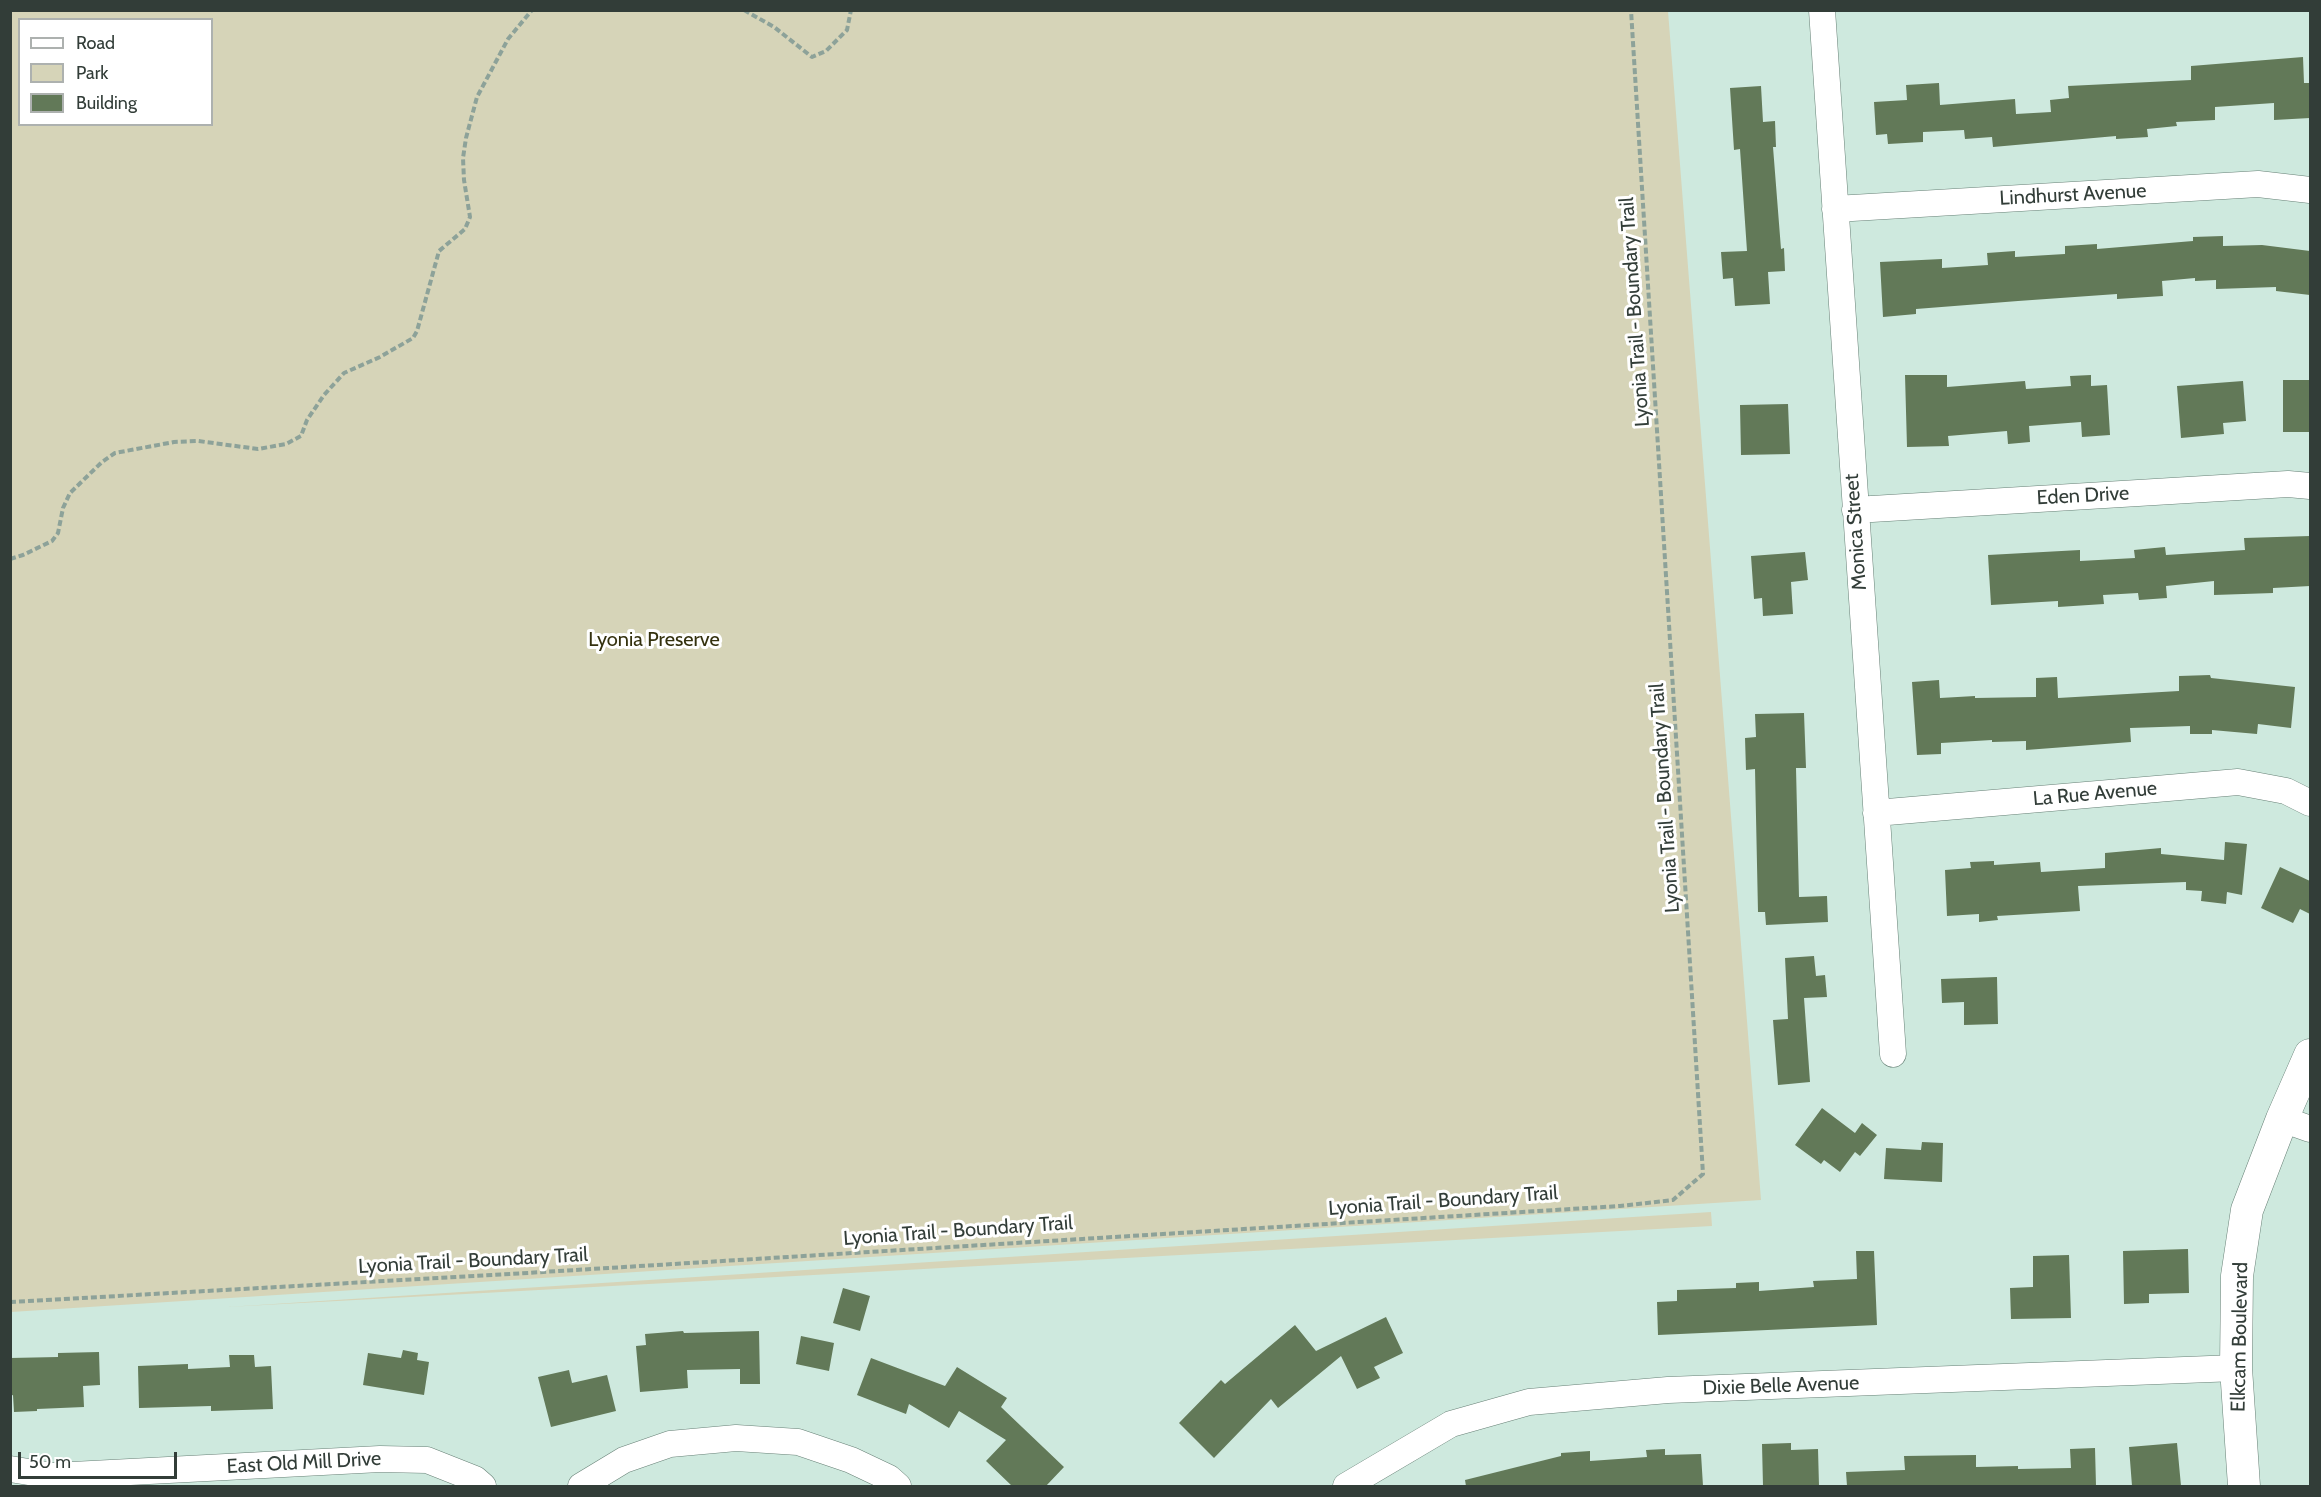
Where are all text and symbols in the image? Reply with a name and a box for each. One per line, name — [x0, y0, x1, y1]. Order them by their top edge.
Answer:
legend — [18, 18, 213, 126]
text: Road — [76, 32, 115, 54]
text: Park — [76, 62, 108, 84]
text: Building — [76, 92, 137, 114]
street label: Lindhurst Avenue — [1999, 179, 2147, 211]
street label: Lyonia Trail - Boundary Trail — [1615, 196, 1655, 428]
street label: Monica Street — [1840, 473, 1872, 591]
street label: Eden Drive — [2036, 482, 2130, 510]
park label: Lyonia Preserve — [588, 628, 720, 652]
street label: Lyonia Trail - Boundary Trail — [1645, 682, 1685, 914]
street label: La Rue Avenue — [2032, 777, 2158, 811]
street label: Lyonia Trail - Boundary Trail — [1327, 1181, 1559, 1221]
street label: Lyonia Trail - Boundary Trail — [842, 1211, 1074, 1251]
street label: Lyonia Trail - Boundary Trail — [358, 1243, 588, 1279]
street label: Elkcam Boulevard — [2227, 1262, 2253, 1412]
street label: Dixie Belle Avenue — [1702, 1371, 1860, 1401]
scale bar — [21, 1440, 180, 1478]
street label: East Old Mill Drive — [226, 1447, 382, 1479]
text: 50 m — [29, 1451, 71, 1473]

